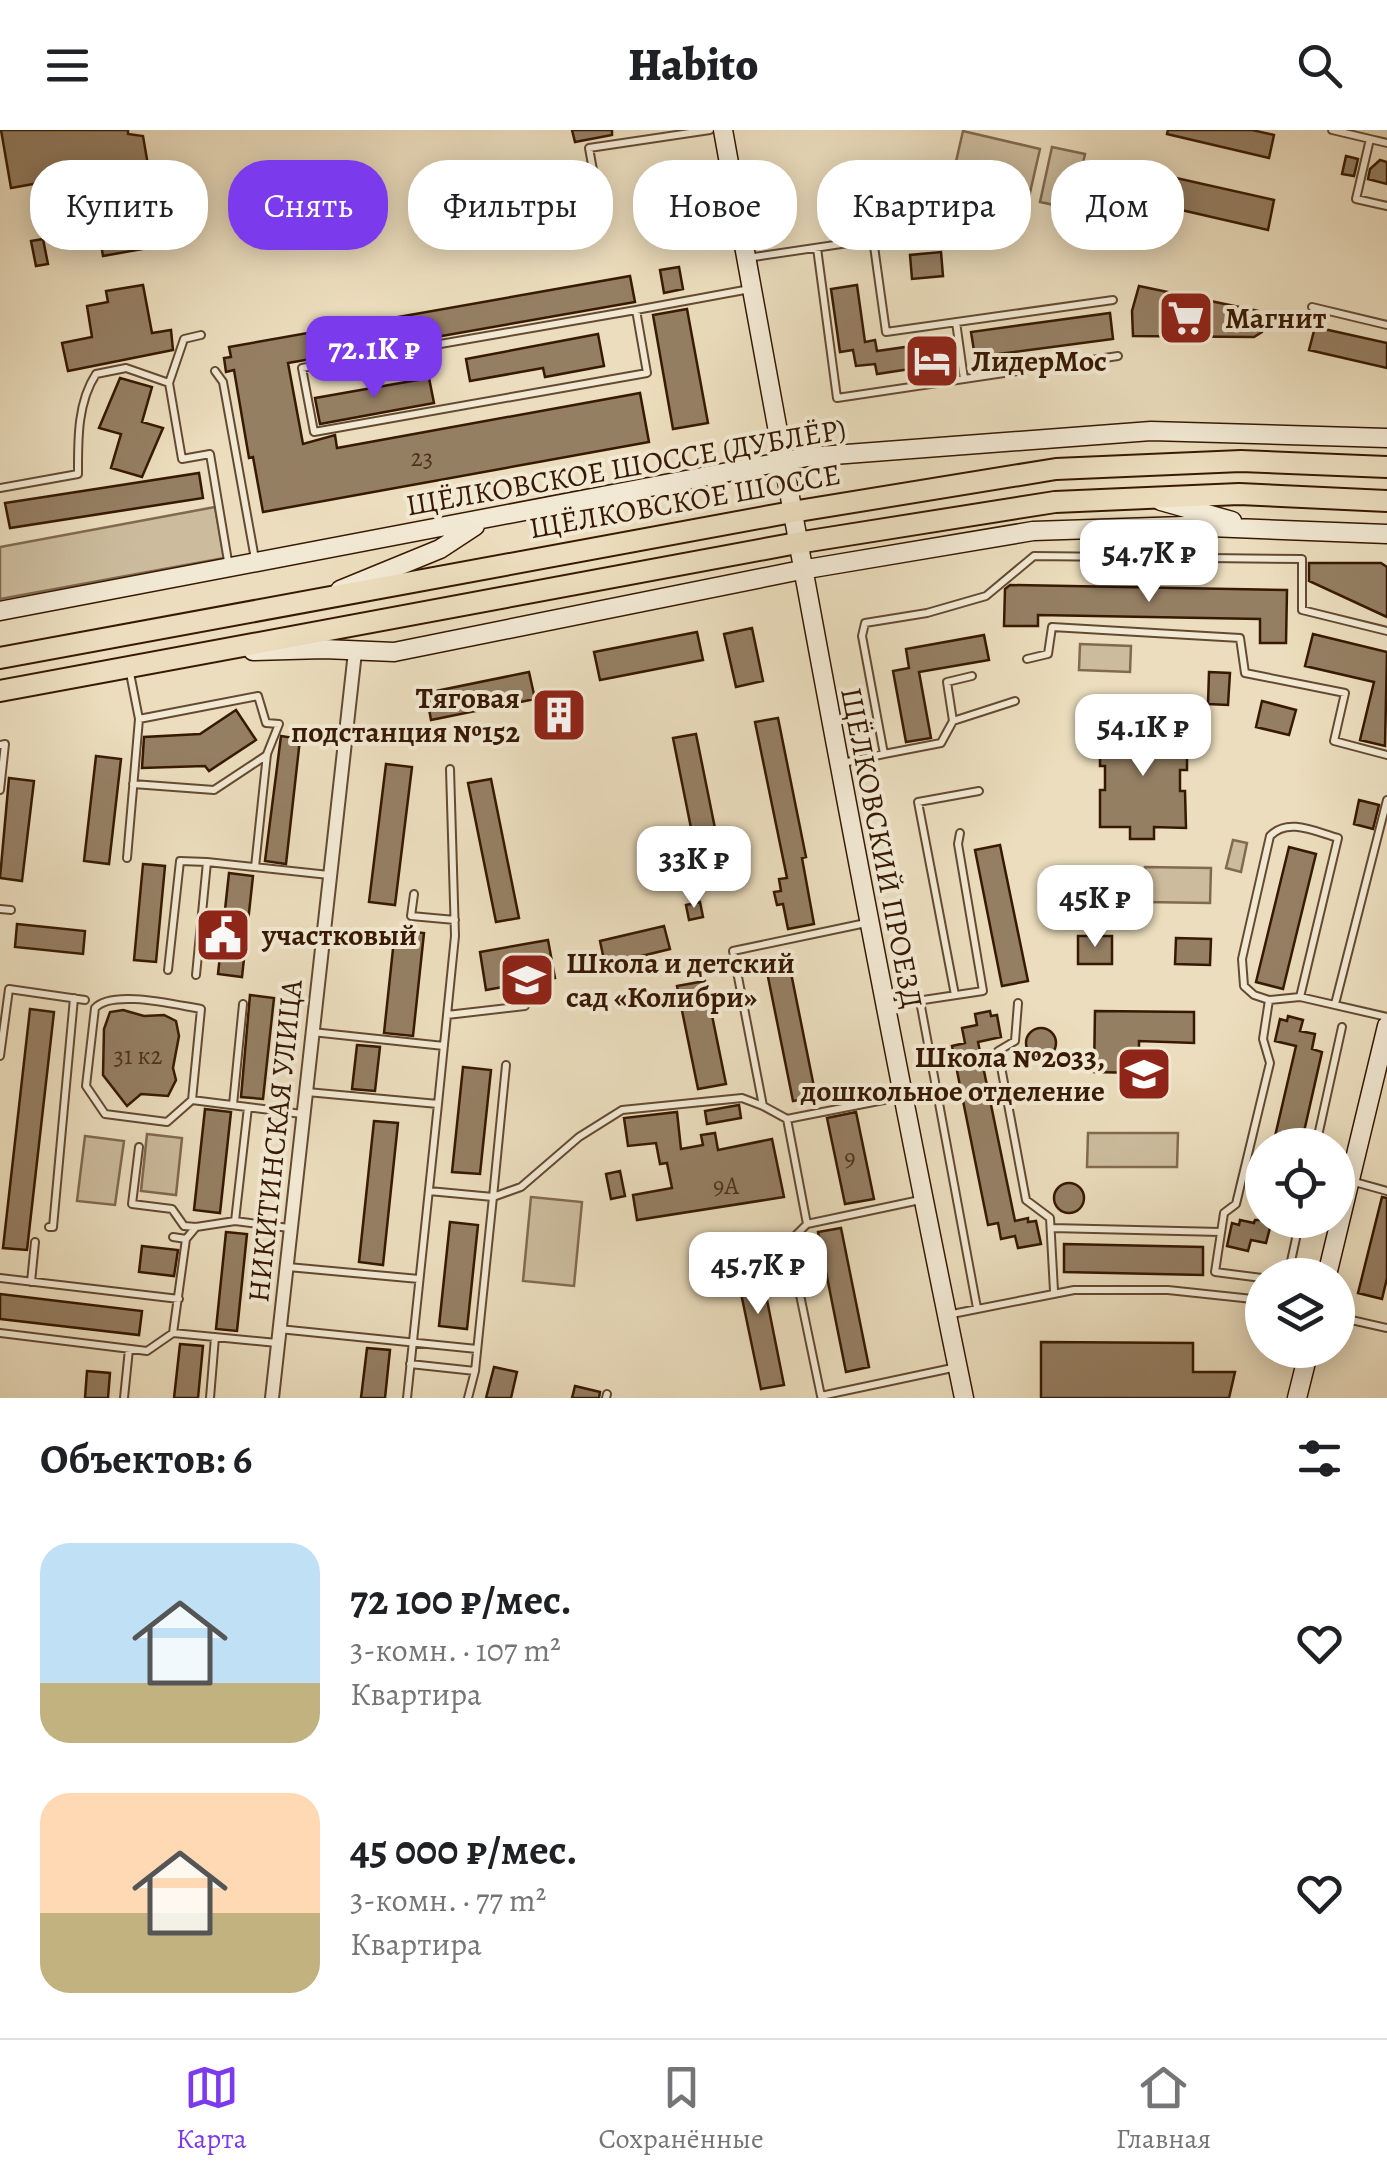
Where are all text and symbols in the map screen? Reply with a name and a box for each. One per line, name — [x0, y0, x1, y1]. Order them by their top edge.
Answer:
text: Habito — [628, 34, 759, 96]
icon: menu — [40, 38, 95, 93]
icon: search — [1292, 38, 1347, 93]
chip: Купить — [30, 160, 208, 250]
chip: Снять — [228, 160, 388, 250]
chip: Фильтры — [408, 160, 613, 250]
chip: Новое — [633, 160, 797, 250]
chip: Квартира — [817, 160, 1031, 250]
chip: Дом — [1051, 160, 1184, 250]
supermarket icon: Магнит — [1156, 288, 1216, 348]
place label: Магнит — [1225, 298, 1327, 338]
pin: 72.1K ₽ — [282, 316, 466, 401]
text: 72.1K ₽ — [328, 326, 420, 370]
hotel icon: ЛидерМос — [902, 331, 962, 391]
place label: ЛидерМос — [971, 341, 1107, 381]
street label: ЩЁЛКОВСКОЕ ШОССЕ (ДУБЛЁР) — [403, 411, 849, 523]
house number: 23 — [411, 441, 433, 475]
street label: ЩЁЛКОВСКОЕ ШОССЕ — [527, 456, 843, 546]
pin: 54.7K ₽ — [1057, 520, 1241, 605]
text: 54.7K ₽ — [1102, 530, 1196, 574]
place label: Тяговая подстанция №152 — [291, 678, 520, 752]
street label: ЩЁЛКОВСКИЙ ПРОЕЗД — [831, 684, 933, 1012]
building icon: Тяговая подстанция №152 — [529, 685, 589, 745]
pin: 54.1K ₽ — [1051, 694, 1235, 779]
text: 54.1K ₽ — [1097, 704, 1189, 748]
pin: 33K ₽ — [624, 826, 764, 911]
text: 33K ₽ — [659, 836, 729, 880]
pin: 45K ₽ — [1025, 865, 1165, 950]
text: 45K ₽ — [1059, 875, 1131, 919]
public building icon: участковый — [193, 905, 253, 965]
place label: участковый — [261, 915, 417, 955]
place label: Школа и детский сад «Колибри» — [566, 943, 795, 1017]
school or university icon: Школа и детский сад «Колибри» — [497, 950, 557, 1010]
street label: НИКИТИНСКАЯ УЛИЦА — [238, 977, 312, 1304]
place label: Школа №2033, дошкольное отделение — [800, 1037, 1105, 1111]
house number: 31 к2 — [114, 1039, 162, 1073]
school or university icon: Школа №2033, дошкольное отделение — [1114, 1044, 1174, 1104]
map controls — [1245, 1128, 1355, 1368]
button: locate — [1245, 1128, 1355, 1238]
house number: 9 — [844, 1141, 856, 1175]
house number: 9А — [713, 1169, 739, 1203]
pin: 45.7K ₽ — [666, 1232, 850, 1317]
text: 45.7K ₽ — [711, 1242, 805, 1286]
button: layers — [1245, 1258, 1355, 1368]
text: Объектов: 6 — [40, 1430, 252, 1487]
icon: filters — [1292, 1431, 1347, 1486]
text: 72 100 ₽/мес. — [350, 1571, 572, 1628]
icon: home — [120, 1583, 240, 1703]
icon: heart — [1292, 1616, 1347, 1671]
text: 3-комн. · 107 m² — [350, 1628, 561, 1672]
text: Квартира — [350, 1672, 482, 1716]
text: 45 000 ₽/мес. — [350, 1821, 577, 1878]
icon: home — [120, 1833, 240, 1953]
icon: heart — [1292, 1866, 1347, 1921]
text: 3-комн. · 77 m² — [350, 1878, 546, 1922]
text: Квартира — [350, 1922, 482, 1966]
tab: Карта — [176, 2060, 247, 2158]
tab: Сохранённые — [599, 2060, 764, 2158]
tab: Главная — [1116, 2060, 1211, 2158]

